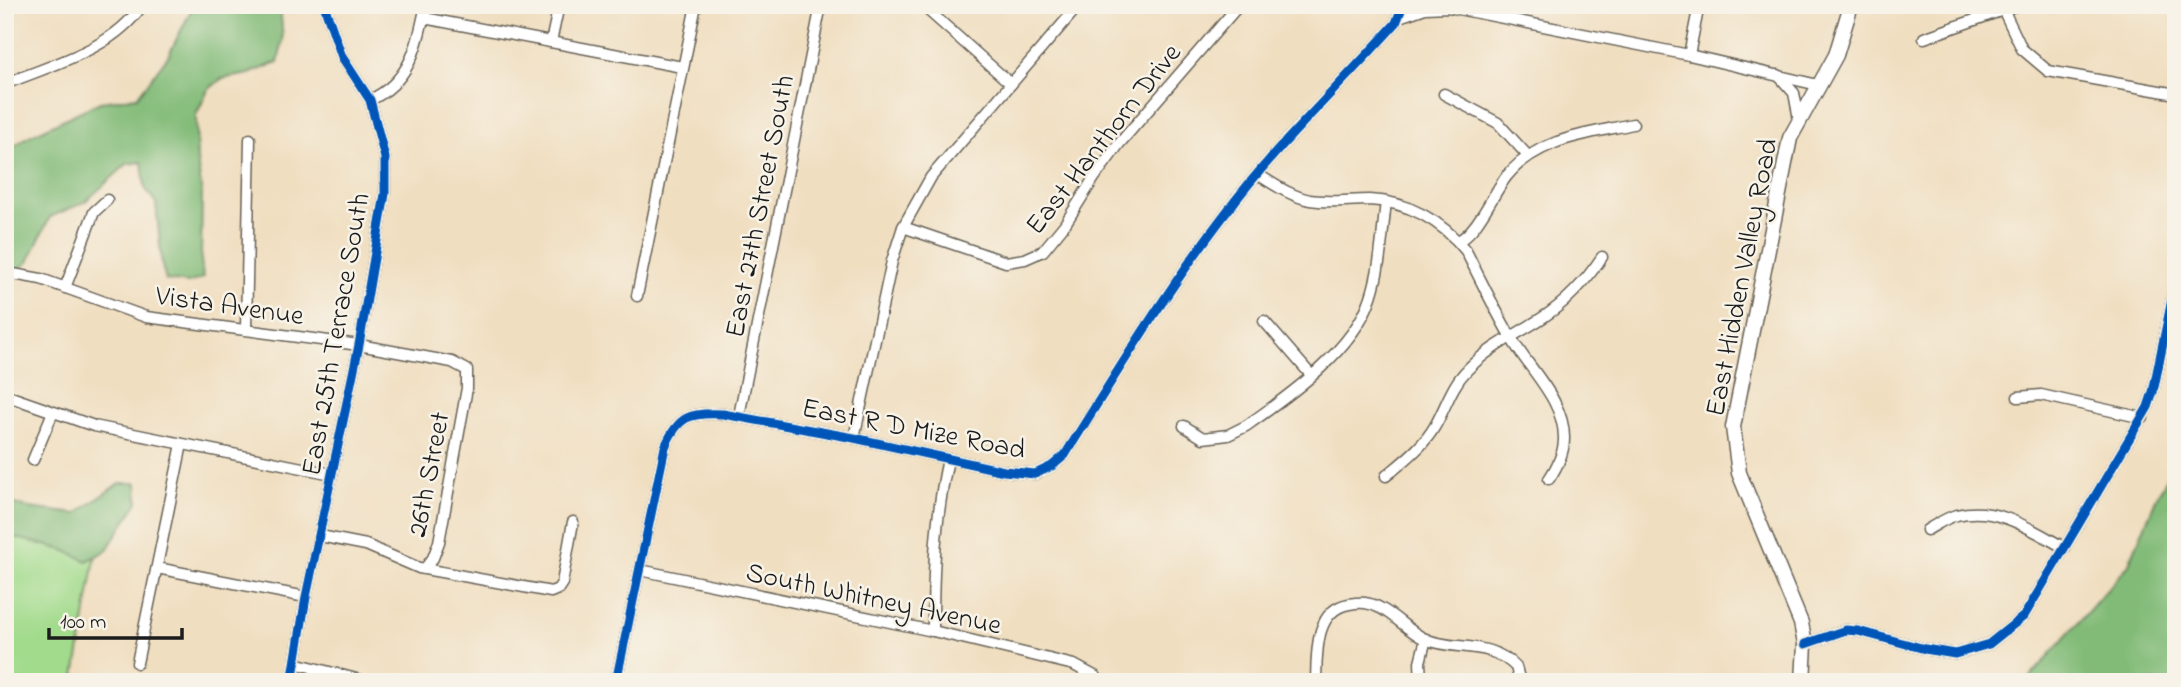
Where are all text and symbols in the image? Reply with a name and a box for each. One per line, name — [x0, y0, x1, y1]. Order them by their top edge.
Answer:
street label: East Hanthorn Drive — [1017, 35, 1193, 245]
street label: East 27th Street South — [716, 72, 807, 341]
street label: East Hidden Valley Road — [1696, 135, 1791, 420]
street label: East 25th Terrace South — [292, 190, 383, 479]
street label: Vista Avenue — [152, 277, 307, 338]
street label: East R D Mize Road — [798, 389, 1029, 472]
street label: 26th Street — [398, 409, 463, 541]
street label: South Whitney Avenue — [742, 553, 1005, 648]
scale bar — [49, 596, 182, 640]
text: 100 m — [60, 608, 106, 638]

